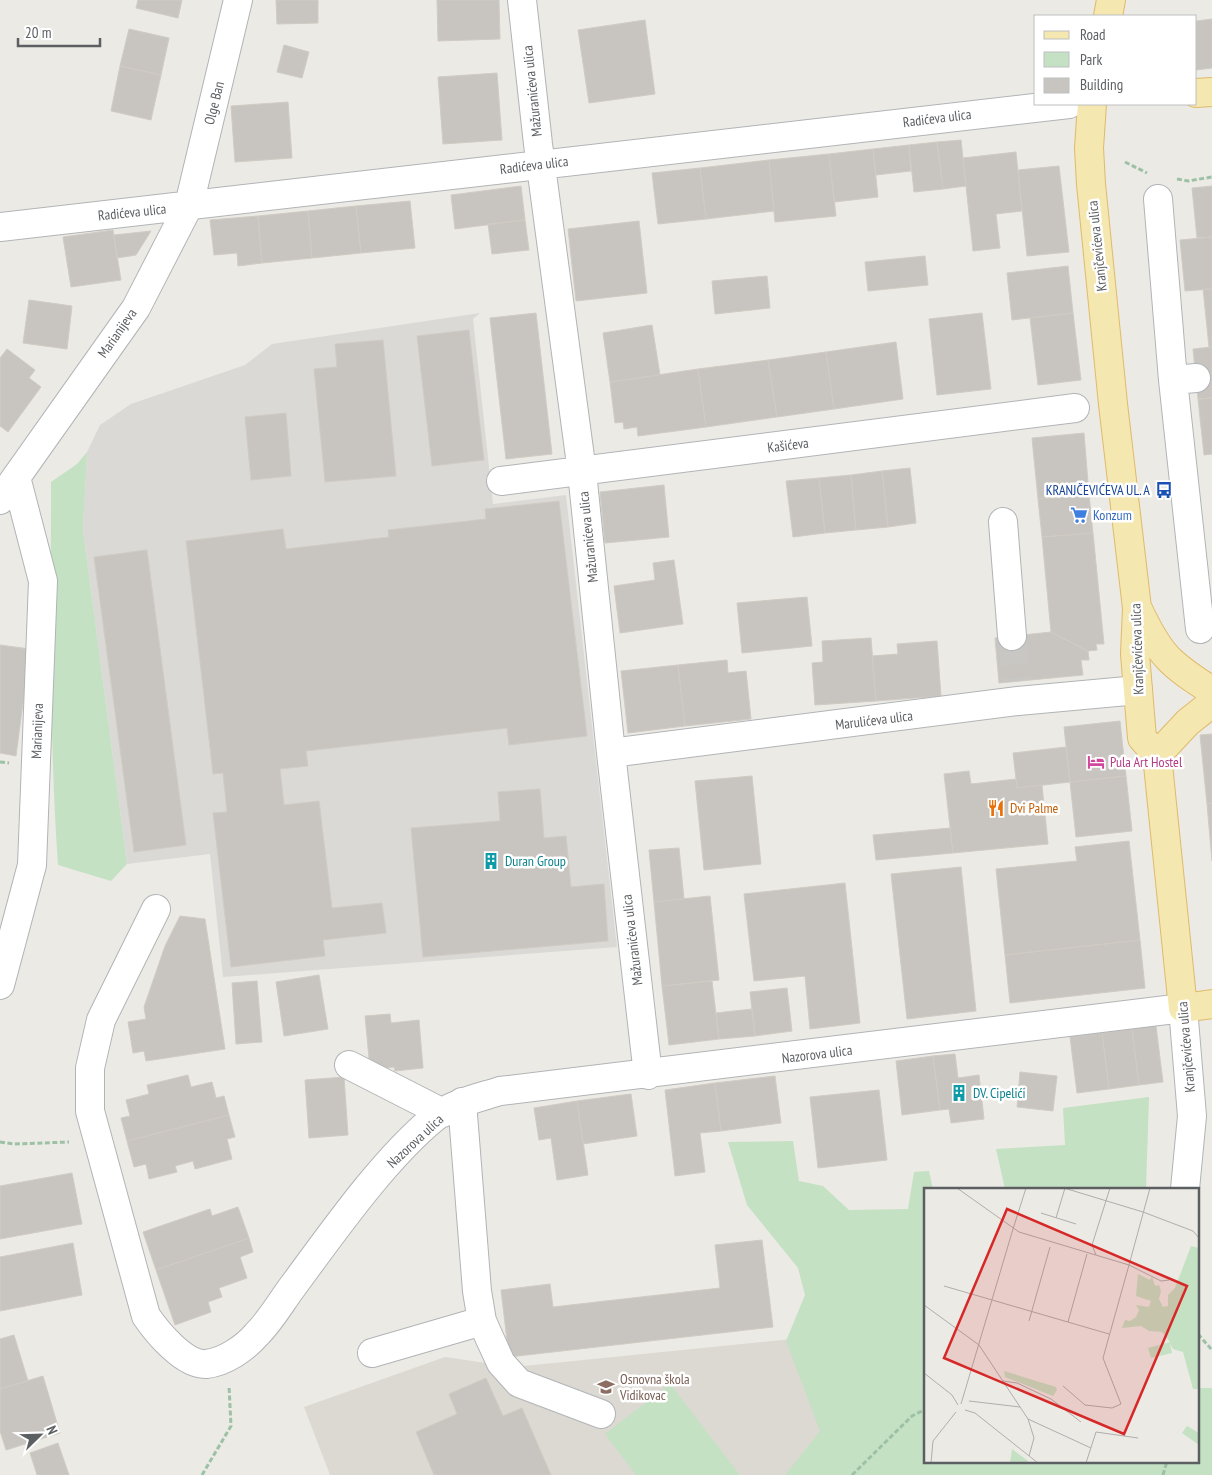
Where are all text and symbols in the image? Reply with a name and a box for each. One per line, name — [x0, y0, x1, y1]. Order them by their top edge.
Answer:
scale bar — [18, 15, 100, 47]
legend — [1034, 15, 1197, 105]
text: 20 m — [25, 23, 51, 42]
text: Road — [1080, 25, 1106, 44]
street label: Mažuranićeva ulica — [518, 45, 546, 137]
text: Park — [1080, 50, 1102, 69]
text: Building — [1080, 75, 1123, 94]
street label: Olge Ban — [200, 79, 228, 127]
street label: Radićeva ulica — [902, 105, 972, 131]
street label: Radićeva ulica — [499, 152, 569, 178]
street label: Radićeva ulica — [97, 199, 167, 225]
street label: Kranjčevićeva ulica — [1083, 200, 1111, 292]
street label: Marianijeva — [94, 305, 140, 361]
street label: Kašićeva — [766, 434, 810, 456]
bus stop icon: KRANJČEVIĆEVA UL. A — [1154, 480, 1174, 500]
place label: KRANJČEVIĆEVA UL. A — [1046, 481, 1150, 499]
street label: Mažuranićeva ulica — [574, 491, 602, 583]
supermarket icon: Konzum — [1069, 505, 1089, 525]
place label: Konzum — [1093, 506, 1132, 524]
street label: Kranjčevićeva ulica — [1126, 603, 1148, 695]
street label: Marianijeva — [27, 703, 47, 759]
street label: Marulićeva ulica — [834, 706, 914, 734]
hotel icon: Pula Art Hostel — [1086, 752, 1106, 772]
place label: Pula Art Hostel — [1110, 753, 1183, 771]
restaurant icon: Dvi Palme — [986, 798, 1006, 818]
place label: Dvi Palme — [1010, 799, 1059, 817]
building icon: Duran Group — [481, 851, 501, 871]
place label: Duran Group — [505, 852, 566, 870]
street label: Mažuranićeva ulica — [617, 893, 647, 987]
street label: Kranjčevićeva ulica — [1173, 1001, 1199, 1093]
street label: Nazorova ulica — [781, 1041, 853, 1067]
building icon: DV. Cipelići — [949, 1083, 969, 1103]
place label: DV. Cipelići — [973, 1084, 1026, 1102]
street label: Nazorova ulica — [383, 1110, 447, 1172]
inset map — [924, 1188, 1200, 1462]
place label: Osnovna škola Vidikovac — [619, 1370, 690, 1404]
school or university icon: Osnovna škola Vidikovac — [596, 1377, 616, 1397]
north arrow — [15, 1410, 65, 1460]
text: N — [42, 1423, 62, 1437]

